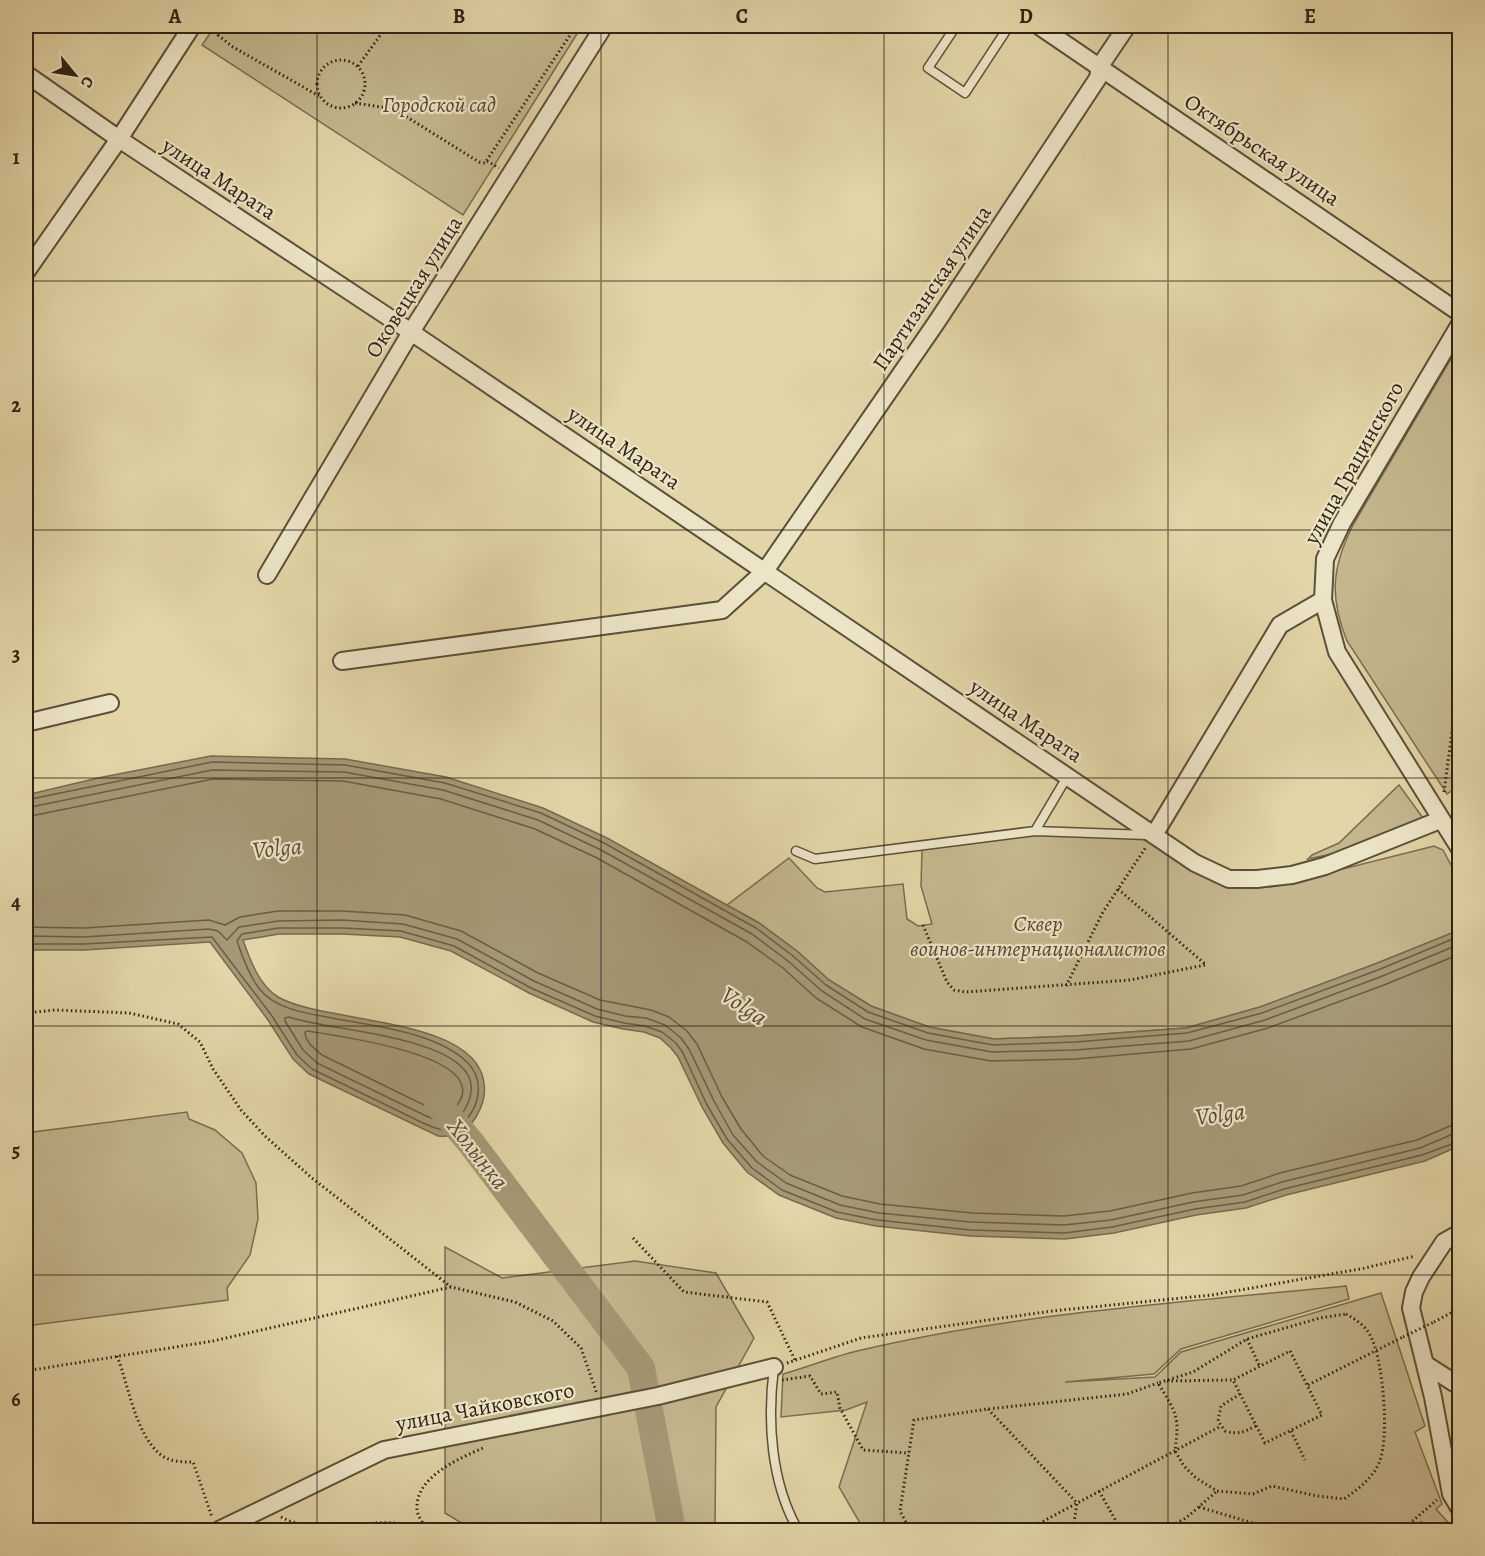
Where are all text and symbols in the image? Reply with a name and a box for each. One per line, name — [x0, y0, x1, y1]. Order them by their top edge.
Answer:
text: A — [168, 3, 182, 30]
text: B — [453, 3, 465, 30]
text: C — [736, 3, 748, 30]
text: D — [1019, 3, 1033, 30]
text: E — [1304, 3, 1316, 30]
north arrow — [45, 45, 105, 105]
text: С — [75, 72, 99, 92]
street label: Октябрьская улица — [1178, 87, 1346, 214]
park label: Городской сад — [382, 90, 496, 120]
street label: улица Марата — [155, 130, 283, 228]
text: 1 — [12, 144, 20, 171]
street label: Партизанская улица — [865, 199, 999, 377]
street label: Оковецкая улица — [358, 210, 470, 364]
street label: улица Грацинского — [1296, 376, 1411, 551]
text: 2 — [11, 392, 21, 419]
street label: улица Марата — [561, 398, 687, 497]
text: 3 — [12, 641, 20, 668]
street label: улица Марата — [963, 671, 1089, 770]
water label: Volga — [251, 830, 303, 866]
text: 4 — [11, 889, 21, 916]
park label: Сквер воинов-интернационалистов — [910, 909, 1166, 964]
water label: Volga — [714, 979, 774, 1033]
water label: Volga — [1193, 1095, 1247, 1133]
water label: Холынка — [439, 1111, 516, 1196]
text: 5 — [12, 1137, 20, 1164]
street label: улица Чайковского — [392, 1375, 577, 1439]
text: 6 — [11, 1386, 21, 1413]

